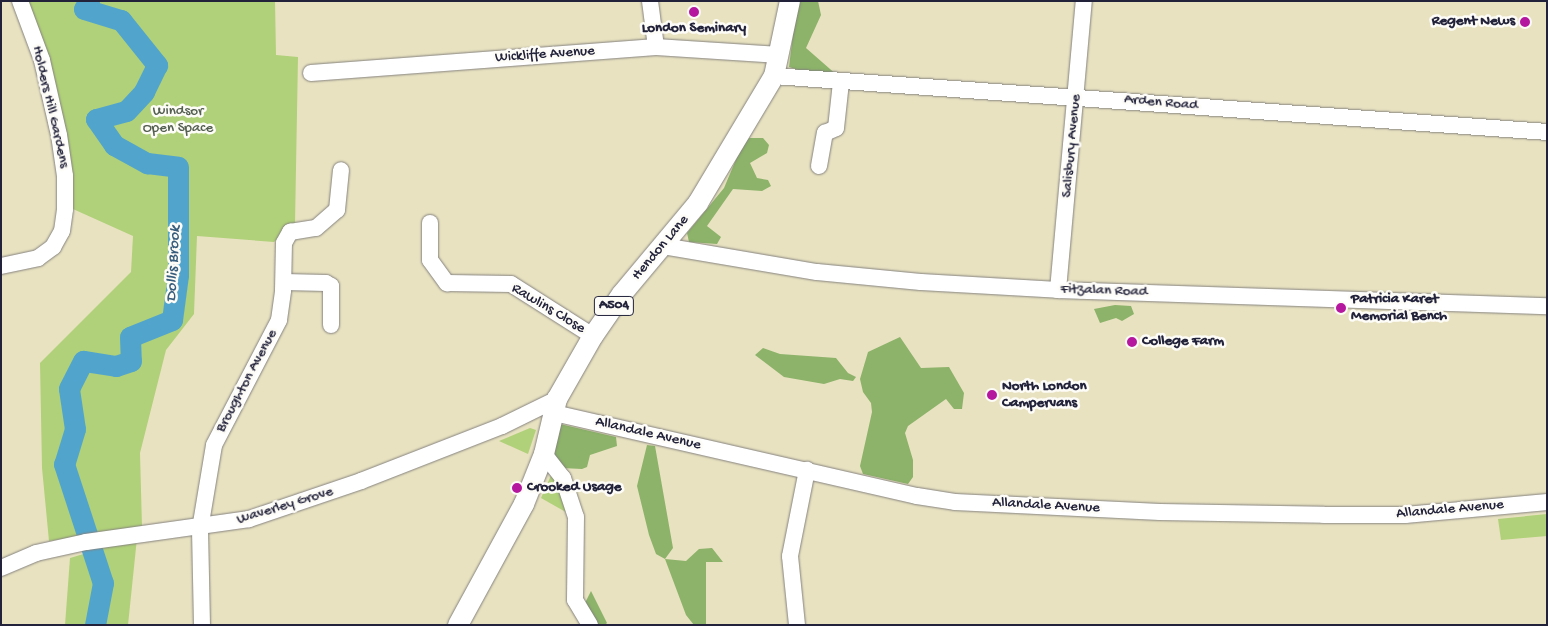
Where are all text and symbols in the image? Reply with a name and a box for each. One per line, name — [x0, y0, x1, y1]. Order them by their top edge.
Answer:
marker: London Seminary — [688, 6, 700, 18]
place label: Regent News — [1432, 13, 1515, 31]
marker: Regent News — [1519, 16, 1531, 28]
place label: London Seminary — [642, 20, 746, 38]
street label: Wickliffe Avenue — [495, 43, 595, 67]
street label: Holders Hill Gardens — [27, 44, 73, 170]
street label: Arden Road — [1123, 91, 1199, 115]
street label: Salisbury Avenue — [1059, 94, 1085, 198]
park label: Windsor Open Space — [143, 102, 213, 137]
street label: Hendon Lane — [629, 212, 693, 284]
water label: Dollis Brook — [163, 225, 187, 303]
street label: Rawlins Close — [508, 280, 588, 338]
street label: Fitzalan Road — [1060, 280, 1148, 302]
place label: Patricia Karet Memorial Bench — [1351, 290, 1447, 325]
road number: A504 — [593, 294, 635, 318]
marker: Patricia Karet Memorial Bench — [1335, 302, 1347, 314]
street label: Broughton Avenue — [212, 326, 282, 436]
place label: College Farm — [1142, 333, 1224, 351]
marker: College Farm — [1126, 336, 1138, 348]
place label: North London Campervans — [1002, 377, 1087, 412]
marker: North London Campervans — [986, 389, 998, 401]
street label: Allandale Avenue — [593, 413, 703, 455]
place label: Crooked Usage — [527, 479, 622, 497]
marker: Crooked Usage — [511, 482, 523, 494]
street label: Waverley Grove — [235, 483, 335, 529]
street label: Allandale Avenue — [992, 494, 1100, 518]
street label: Allandale Avenue — [1396, 496, 1504, 524]

